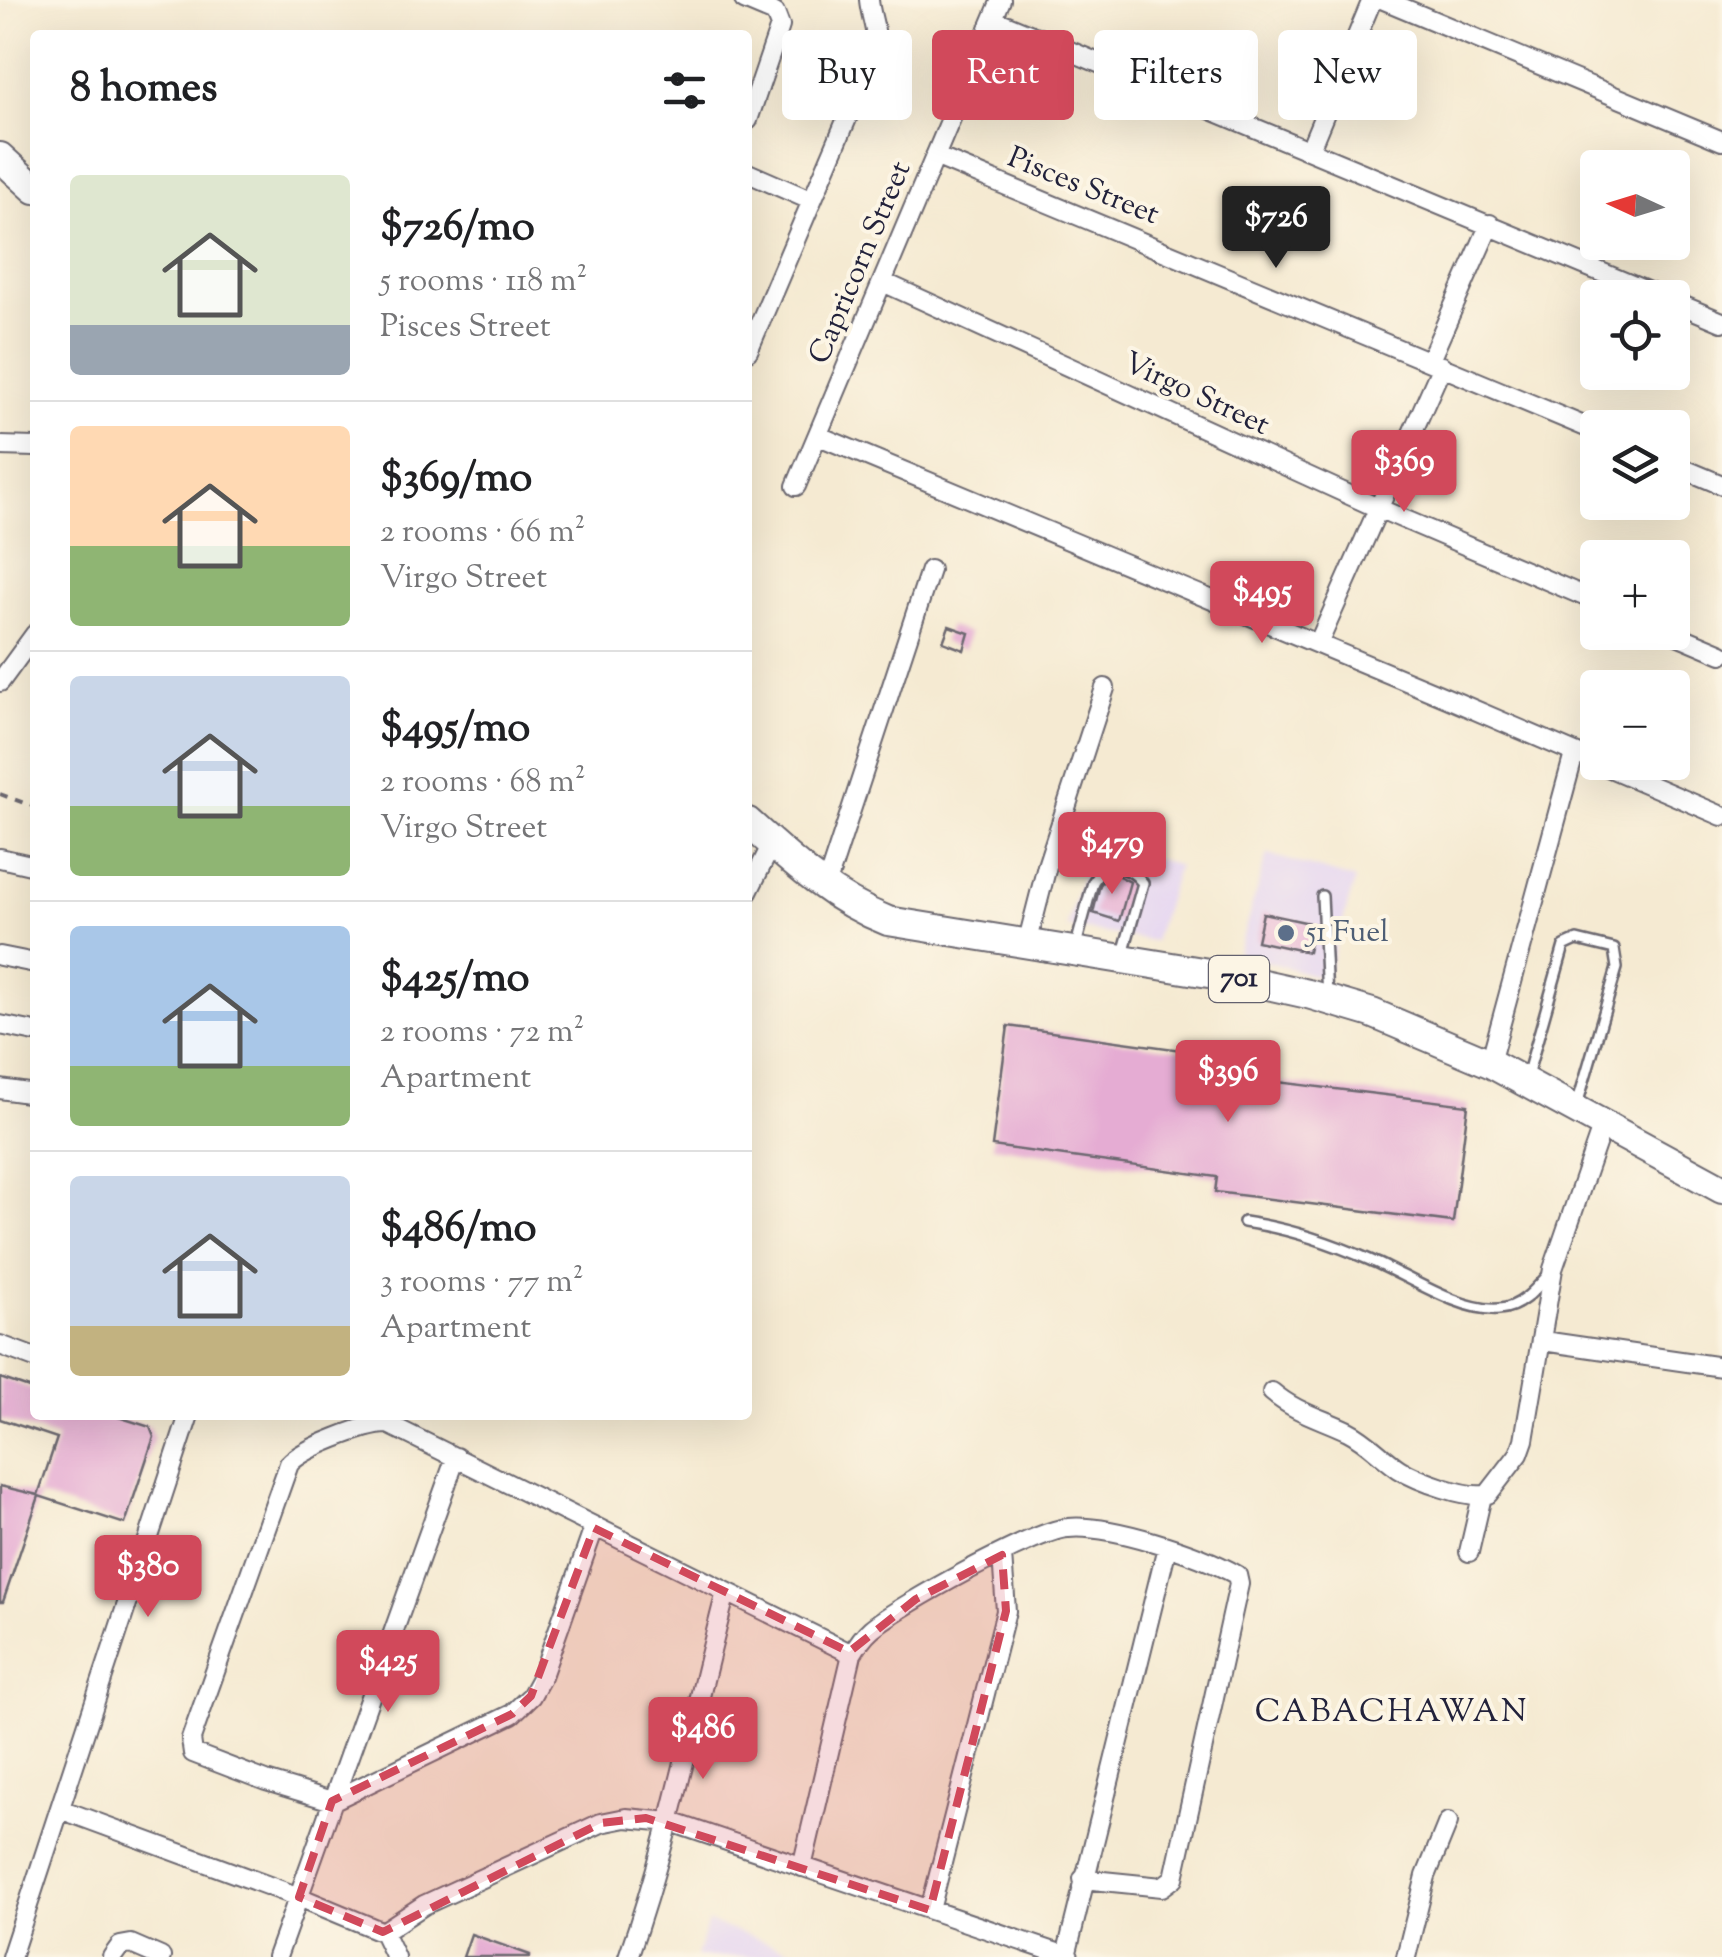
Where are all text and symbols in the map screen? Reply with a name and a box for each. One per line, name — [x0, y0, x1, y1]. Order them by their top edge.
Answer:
chip: Buy — [782, 30, 912, 120]
chip: Rent — [932, 30, 1074, 120]
chip: Filters — [1094, 30, 1258, 120]
chip: New — [1278, 30, 1417, 120]
text: 8 homes — [70, 60, 218, 120]
icon: filters — [657, 63, 712, 118]
street label: Pisces Street — [1001, 137, 1165, 237]
north arrow — [1580, 150, 1690, 260]
map controls — [1580, 150, 1690, 780]
street label: Capricorn Street — [799, 155, 923, 371]
pin: $726 — [1217, 186, 1335, 271]
text: $726 — [1244, 195, 1308, 241]
text: $726/mo — [380, 199, 535, 259]
icon: home — [150, 215, 270, 335]
text: 5 rooms · 118 m² — [380, 259, 587, 305]
button: locate — [1580, 280, 1690, 390]
text: Pisces Street — [380, 305, 551, 351]
street label: Virgo Street — [1116, 342, 1276, 448]
button: layers — [1580, 410, 1690, 520]
pin: $369 — [1345, 430, 1463, 515]
text: $369 — [1373, 439, 1435, 485]
text: $369/mo — [380, 450, 532, 510]
icon: home — [150, 466, 270, 586]
text: 2 rooms · 66 m² — [380, 510, 585, 556]
button: + — [1580, 540, 1690, 650]
text: Virgo Street — [380, 556, 547, 602]
pin: $495 — [1203, 561, 1321, 646]
text: $495 — [1232, 570, 1292, 616]
button: − — [1580, 670, 1690, 780]
text: $495/mo — [380, 700, 530, 760]
icon: home — [150, 716, 270, 836]
text: 2 rooms · 68 m² — [380, 760, 586, 806]
text: Virgo Street — [380, 806, 547, 852]
pin: $479 — [1053, 812, 1171, 897]
text: $479 — [1080, 821, 1144, 867]
place label: 51 Fuel — [1304, 912, 1389, 955]
marker: 51 Fuel — [1275, 922, 1297, 944]
text: $425/mo — [380, 950, 529, 1010]
road number: 701 — [1209, 956, 1269, 1002]
icon: home — [150, 966, 270, 1086]
text: 2 rooms · 72 m² — [380, 1010, 584, 1056]
pin: $396 — [1169, 1040, 1287, 1125]
text: $396 — [1197, 1049, 1259, 1095]
text: Apartment — [380, 1056, 531, 1102]
text: $486/mo — [380, 1200, 537, 1260]
icon: home — [150, 1216, 270, 1336]
text: 3 rooms · 77 m² — [380, 1260, 584, 1306]
text: Apartment — [380, 1306, 531, 1352]
pin: $380 — [89, 1535, 207, 1620]
text: $380 — [117, 1544, 179, 1590]
pin: $425 — [329, 1630, 447, 1715]
text: $425 — [358, 1639, 418, 1685]
district label: CABACHAWAN — [1255, 1690, 1529, 1736]
pin: $486 — [644, 1697, 762, 1782]
text: $486 — [670, 1706, 736, 1752]

